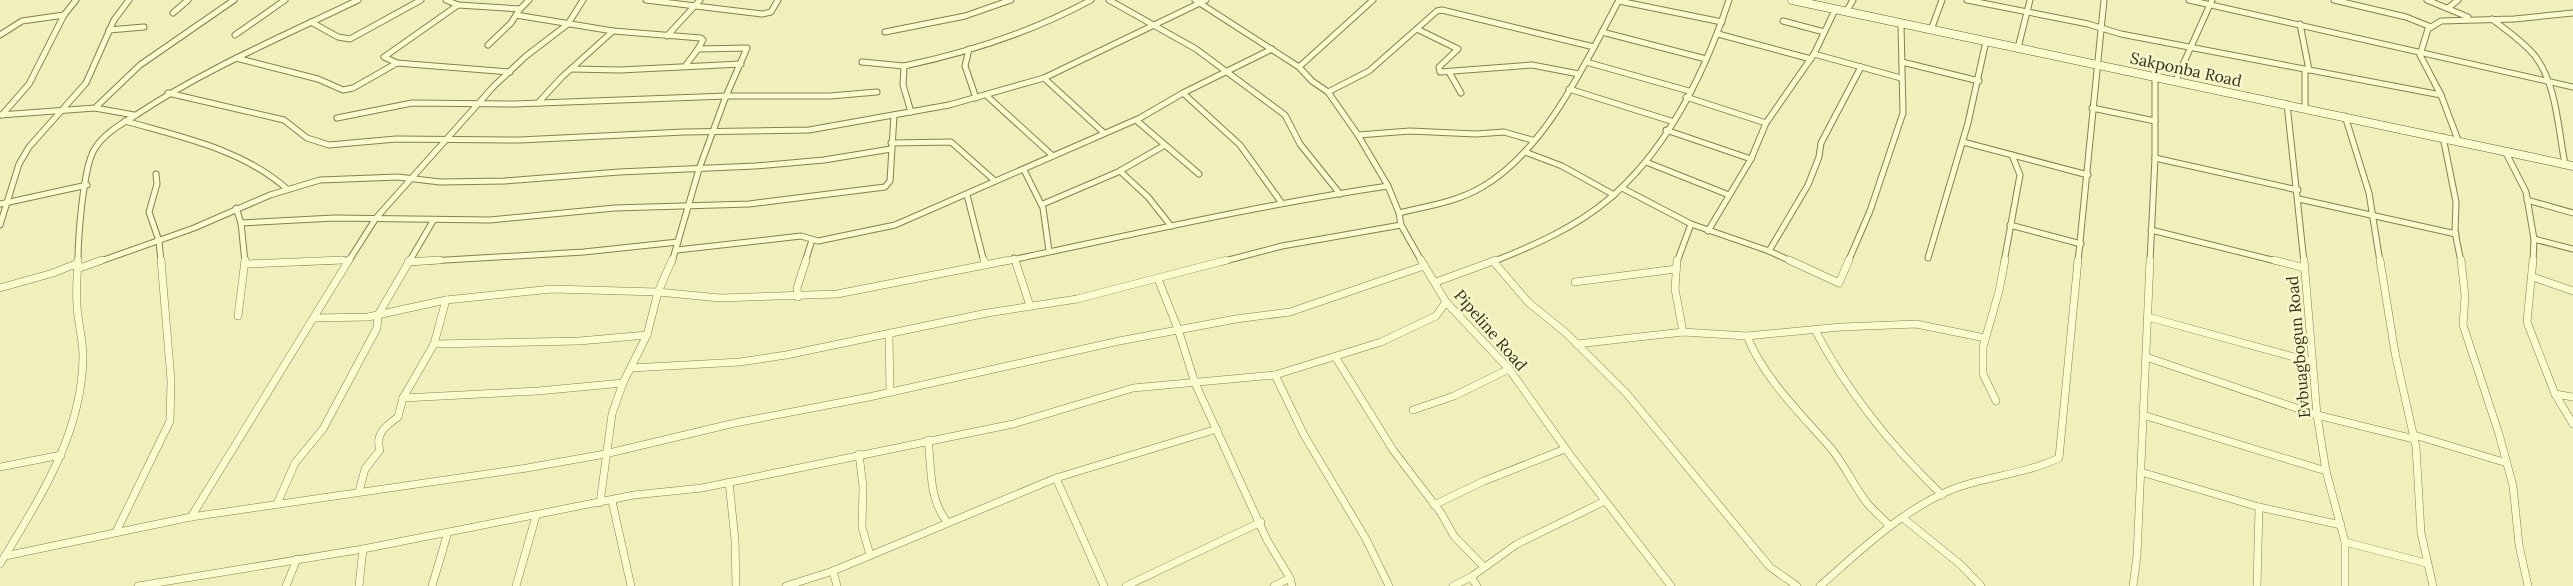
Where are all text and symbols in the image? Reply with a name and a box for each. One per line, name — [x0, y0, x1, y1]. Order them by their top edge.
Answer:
street label: Sakponba Road — [2128, 47, 2244, 91]
street label: Evbuagbogun Road — [2282, 275, 2314, 419]
street label: Pipeline Road — [1450, 285, 1532, 375]

